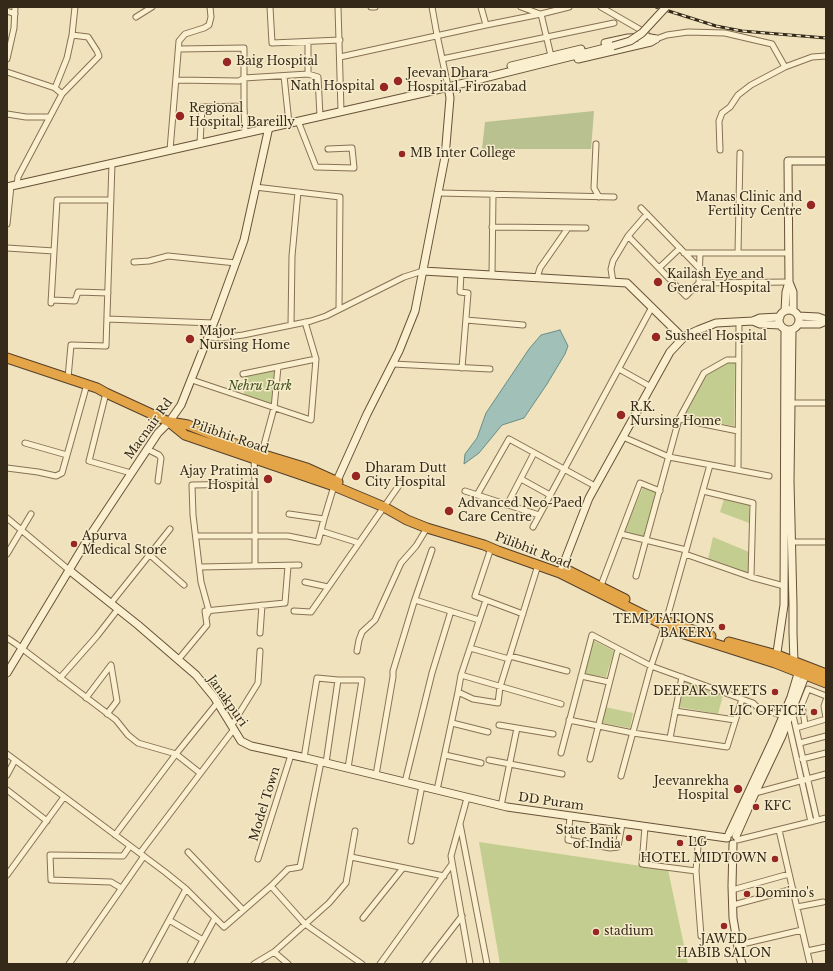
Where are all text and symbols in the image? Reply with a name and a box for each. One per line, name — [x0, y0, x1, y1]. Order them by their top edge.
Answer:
place label: Baig Hospital — [236, 55, 318, 69]
marker: Baig Hospital — [221, 56, 233, 68]
place label: Jeevan Dhara Hospital, Firozabad — [407, 67, 527, 95]
marker: Jeevan Dhara Hospital, Firozabad — [392, 75, 404, 87]
place label: Nath Hospital — [290, 80, 375, 94]
marker: Nath Hospital — [378, 81, 390, 93]
place label: Regional Hospital, Bareilly — [189, 102, 295, 130]
marker: Regional Hospital, Bareilly — [174, 110, 186, 122]
place label: MB Inter College — [410, 147, 516, 161]
marker: MB Inter College — [397, 149, 407, 159]
place label: Manas Clinic and Fertility Centre — [696, 191, 802, 219]
marker: Manas Clinic and Fertility Centre — [805, 199, 817, 211]
place label: Kailash Eye and General Hospital — [667, 268, 771, 296]
marker: Kailash Eye and General Hospital — [652, 276, 664, 288]
place label: Major Nursing Home — [199, 325, 290, 353]
place label: Susheel Hospital — [665, 330, 767, 344]
marker: Susheel Hospital — [650, 331, 662, 343]
marker: Major Nursing Home — [184, 333, 196, 345]
park label: Nehru Park — [228, 380, 292, 394]
street label: Macnair Rd — [122, 396, 176, 462]
place label: R.K. Nursing Home — [630, 401, 721, 429]
marker: R.K. Nursing Home — [615, 409, 627, 421]
street label: Pilibhit Road — [190, 417, 270, 457]
place label: Dharam Dutt City Hospital — [365, 462, 447, 490]
place label: Ajay Pratima Hospital — [180, 465, 259, 493]
marker: Dharam Dutt City Hospital — [350, 470, 362, 482]
marker: Ajay Pratima Hospital — [262, 473, 274, 485]
place label: Advanced Neo-Paed Care Centre — [458, 497, 582, 525]
marker: Advanced Neo-Paed Care Centre — [443, 505, 455, 517]
place label: Apurva Medical Store — [82, 530, 167, 558]
street label: Pilibhit Road — [493, 530, 573, 572]
marker: Apurva Medical Store — [69, 539, 79, 549]
place label: TEMPTATIONS BAKERY — [613, 613, 714, 641]
marker: TEMPTATIONS BAKERY — [717, 622, 727, 632]
street label: Janakpuri — [204, 673, 250, 729]
place label: DEEPAK SWEETS — [653, 685, 767, 699]
marker: DEEPAK SWEETS — [770, 687, 780, 697]
place label: LIC OFFICE — [729, 705, 806, 719]
marker: LIC OFFICE — [809, 707, 819, 717]
street label: Model Town — [247, 765, 283, 843]
place label: Jeevanrekha Hospital — [654, 775, 729, 803]
marker: Jeevanrekha Hospital — [732, 783, 744, 795]
street label: DD Puram — [517, 790, 585, 814]
place label: KFC — [764, 800, 791, 814]
marker: KFC — [751, 802, 761, 812]
place label: State Bank of India — [556, 824, 621, 852]
marker: State Bank of India — [624, 833, 634, 843]
place label: LG — [688, 836, 707, 850]
marker: LG — [675, 838, 685, 848]
place label: HOTEL MIDTOWN — [640, 852, 767, 866]
marker: HOTEL MIDTOWN — [770, 854, 780, 864]
place label: Domino's — [755, 887, 814, 901]
marker: Domino's — [742, 889, 752, 899]
marker: JAWED HABIB SALON — [719, 921, 729, 931]
place label: stadium — [604, 925, 654, 939]
marker: stadium — [591, 927, 601, 937]
place label: JAWED HABIB SALON — [677, 933, 771, 961]

